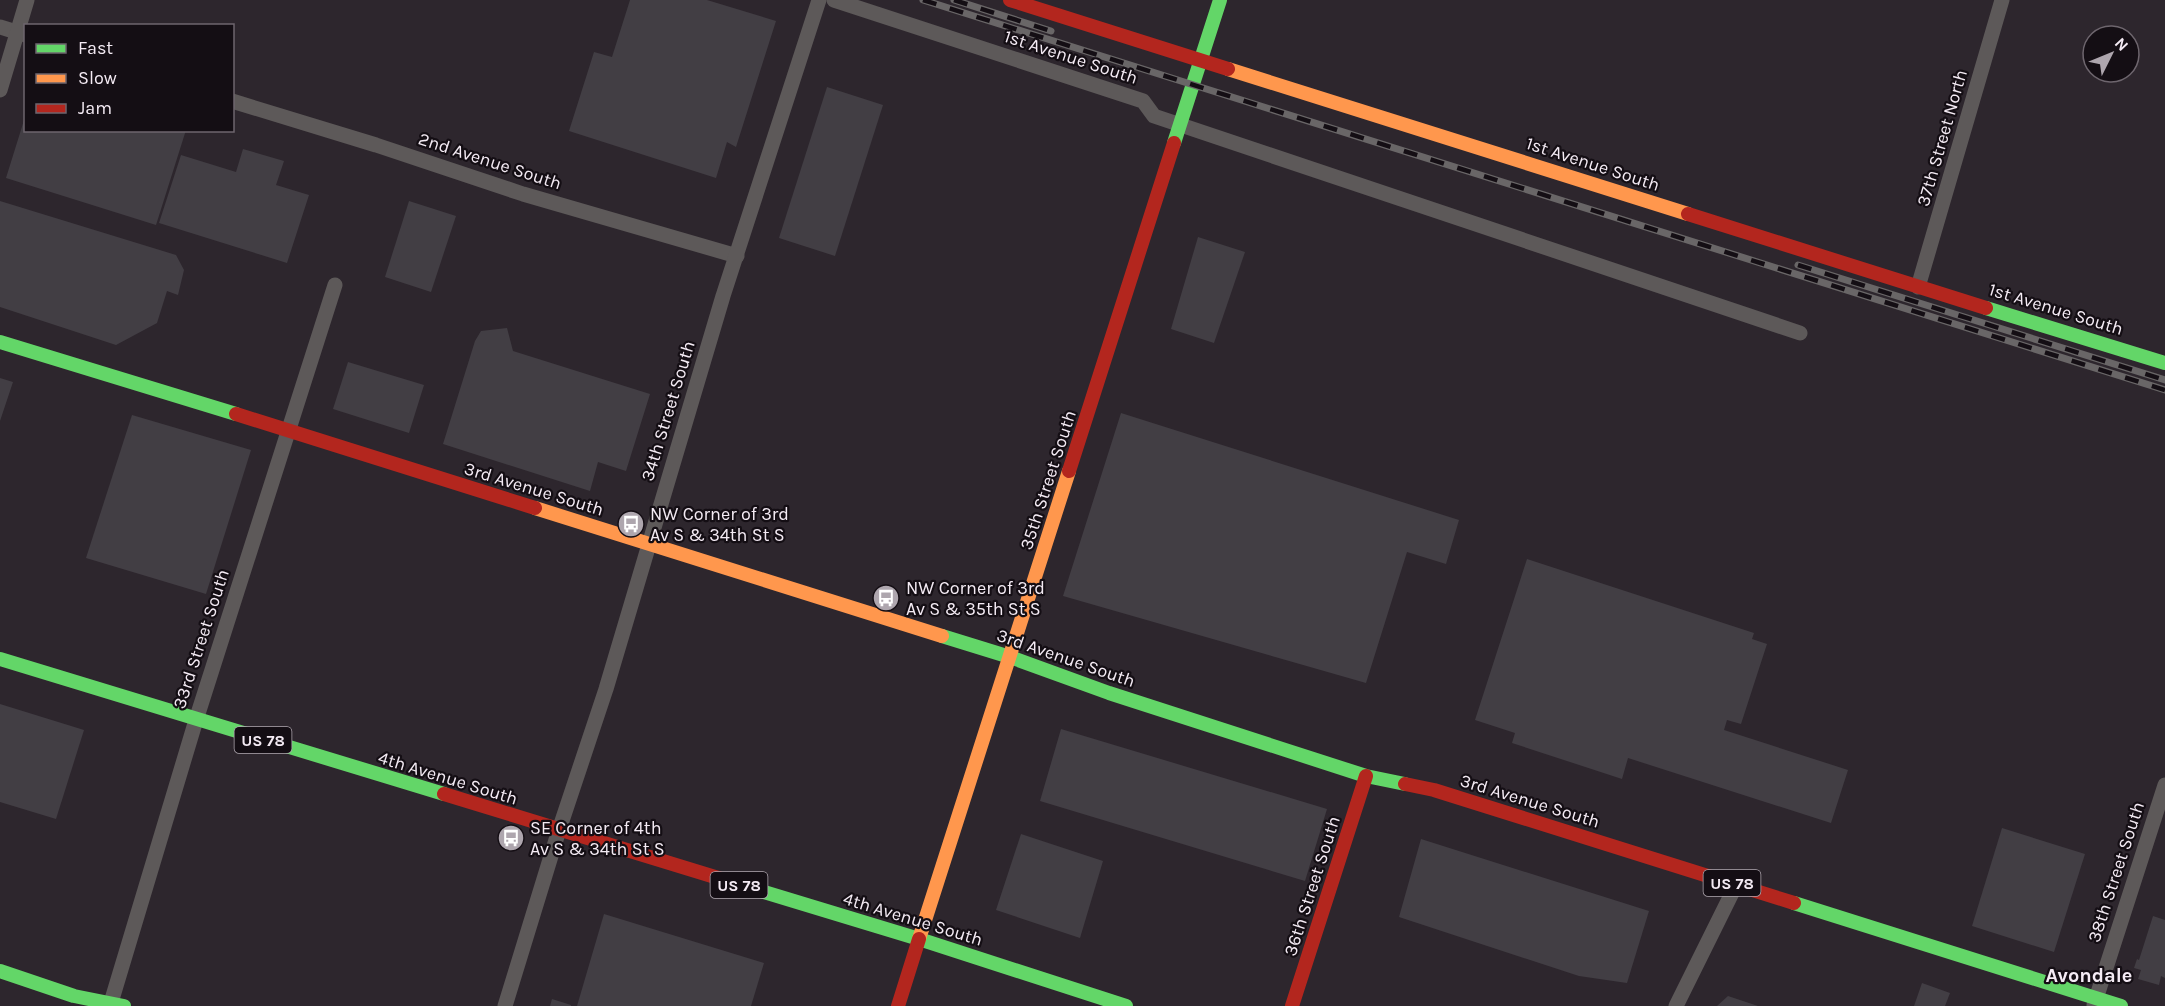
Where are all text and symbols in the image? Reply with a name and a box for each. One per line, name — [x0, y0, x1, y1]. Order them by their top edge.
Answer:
legend — [24, 24, 234, 132]
north arrow — [2081, 24, 2141, 84]
street label: 1st Avenue South — [1001, 25, 1141, 89]
text: N — [2111, 33, 2132, 55]
text: Fast — [78, 37, 113, 59]
text: Slow — [78, 67, 117, 89]
street label: 37th Street North — [1912, 67, 1972, 209]
text: Jam — [78, 97, 112, 119]
street label: 2nd Avenue South — [416, 128, 564, 194]
street label: 1st Avenue South — [1523, 132, 1663, 196]
street label: 1st Avenue South — [1986, 278, 2126, 340]
street label: 34th Street South — [636, 338, 700, 484]
street label: 35th Street South — [1015, 407, 1081, 553]
street label: 3rd Avenue South — [462, 457, 606, 521]
place label: NW Corner of 3rd Av S & 34th St S — [650, 503, 789, 546]
bus stop icon: NW Corner of 3rd Av S & 34th St S — [616, 509, 646, 539]
street label: 33rd Street South — [168, 566, 234, 712]
place label: NW Corner of 3rd Av S & 35th St S — [906, 577, 1045, 620]
bus stop icon: NW Corner of 3rd Av S & 35th St S — [871, 583, 901, 613]
street label: 3rd Avenue South — [994, 624, 1138, 692]
road number: US 78 — [234, 727, 292, 753]
street label: 4th Avenue South — [376, 746, 520, 810]
street label: 3rd Avenue South — [1458, 769, 1602, 833]
street label: 38th Street South — [2083, 799, 2149, 945]
street label: 36th Street South — [1279, 813, 1345, 959]
place label: SE Corner of 4th Av S & 34th St S — [530, 817, 665, 860]
bus stop icon: SE Corner of 4th Av S & 34th St S — [496, 823, 526, 853]
road number: US 78 — [1704, 870, 1760, 896]
road number: US 78 — [710, 872, 768, 898]
street label: 4th Avenue South — [841, 887, 985, 951]
district label: Avondale — [2046, 964, 2132, 987]

